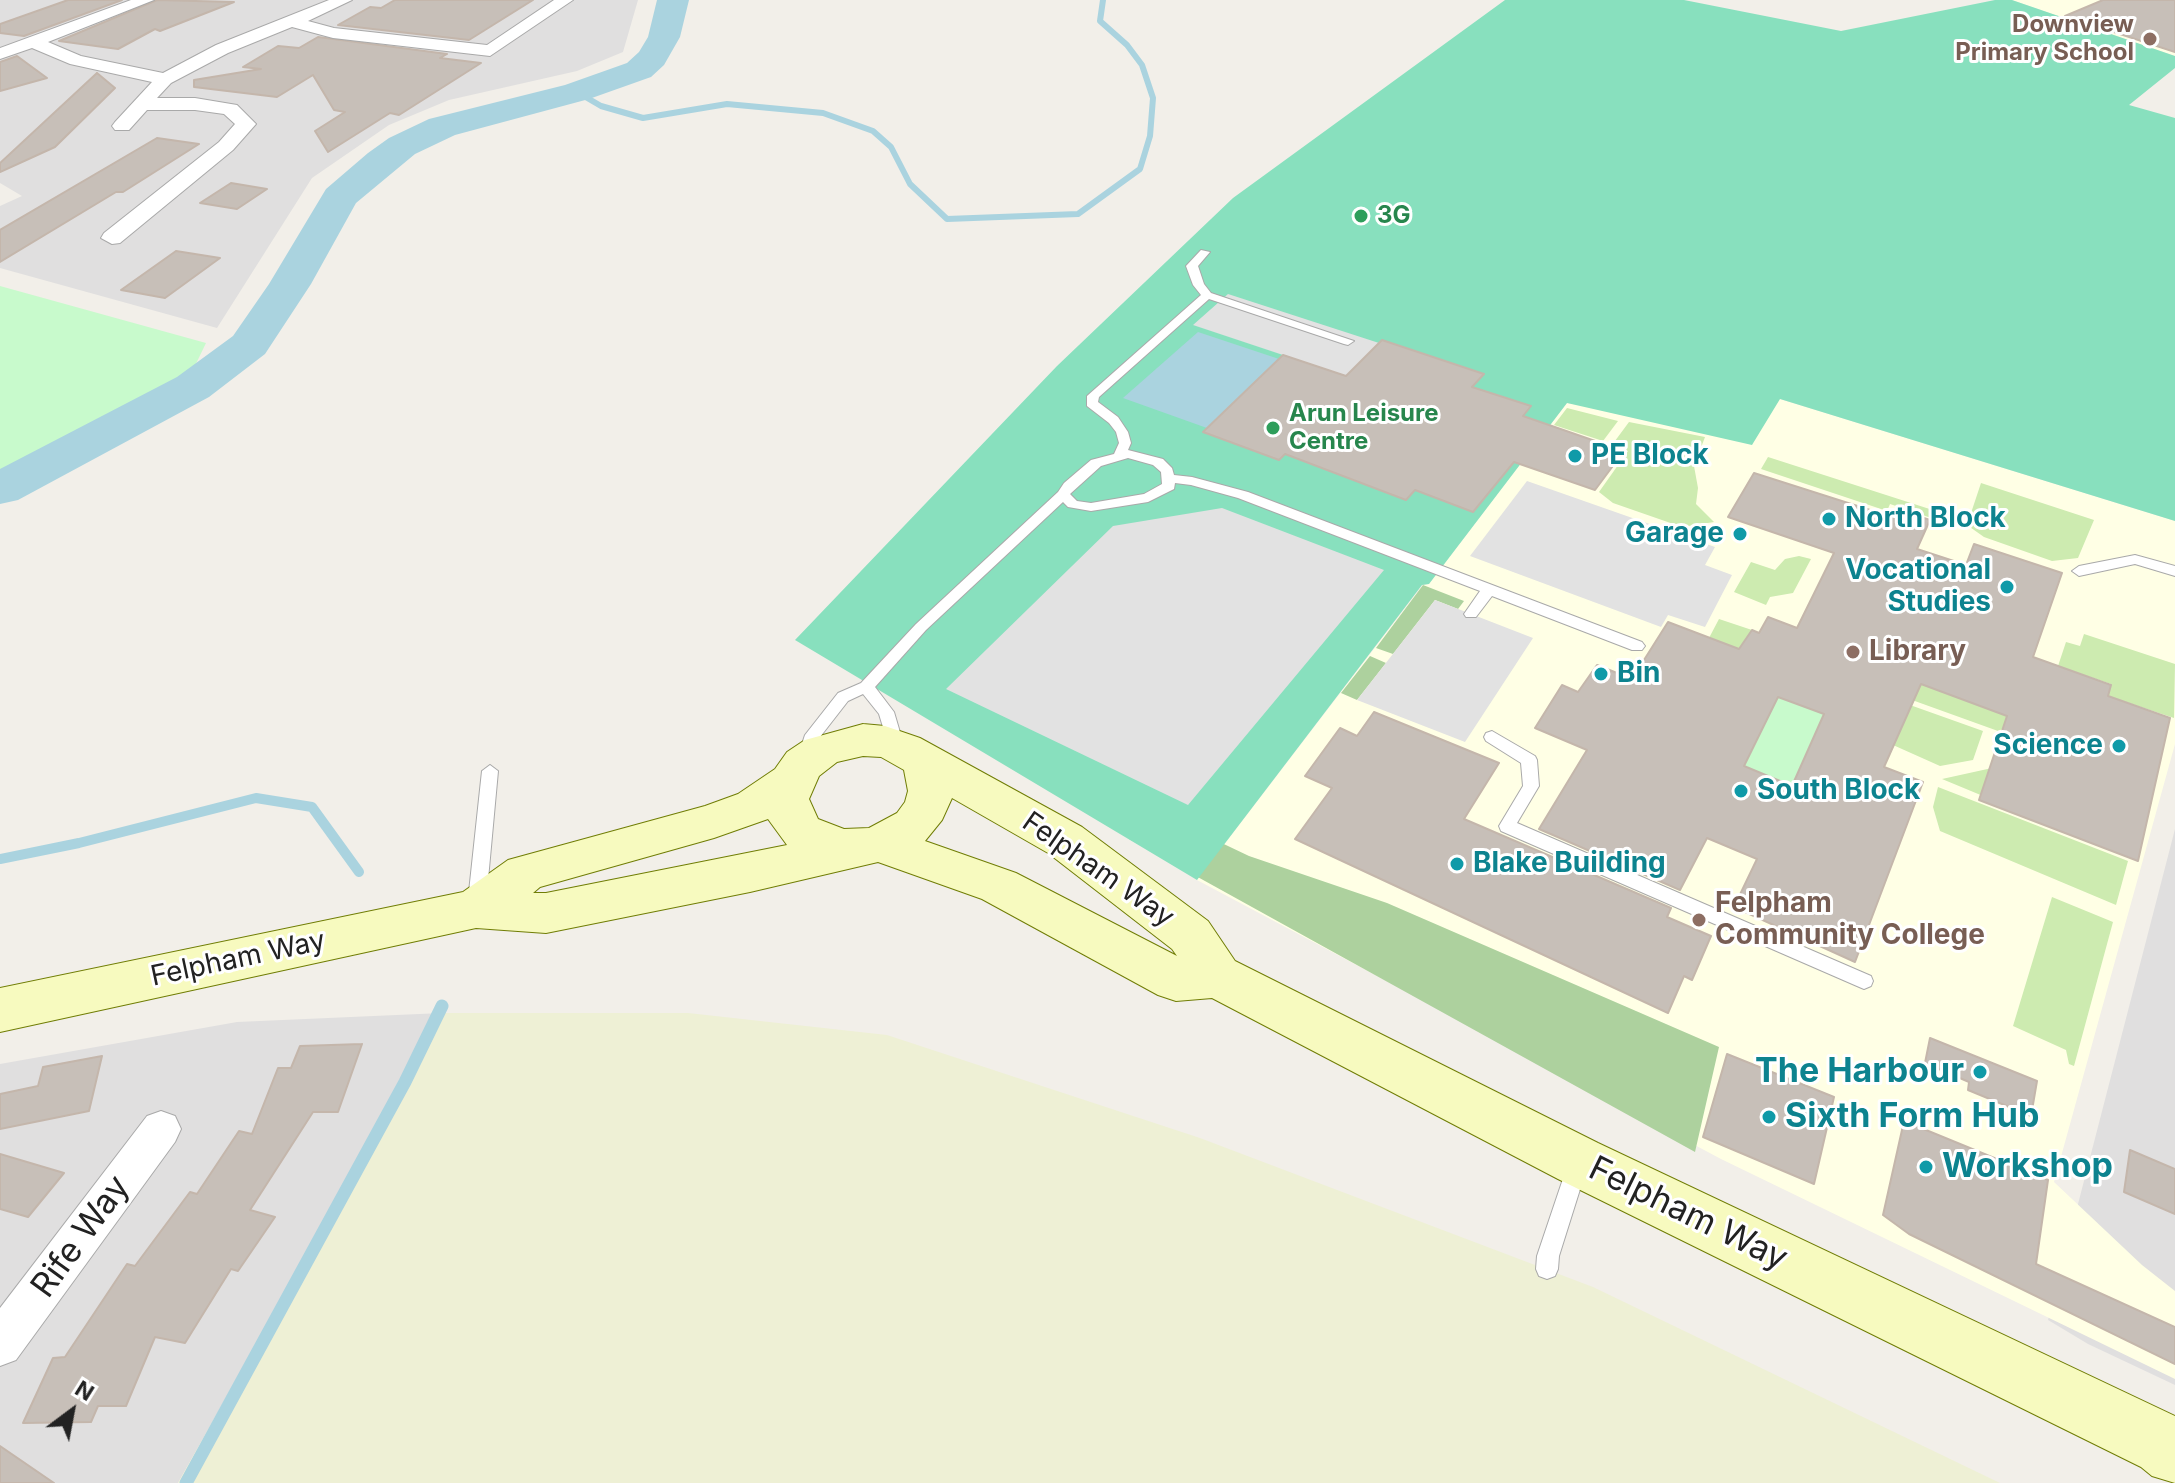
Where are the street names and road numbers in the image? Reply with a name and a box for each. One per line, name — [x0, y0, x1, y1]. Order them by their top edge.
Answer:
street label: Felpham Way — [1016, 805, 1180, 935]
street label: Felpham Way — [148, 924, 328, 994]
street label: Felpham Way — [1582, 1148, 1794, 1280]
street label: Rife Way — [23, 1168, 139, 1306]

